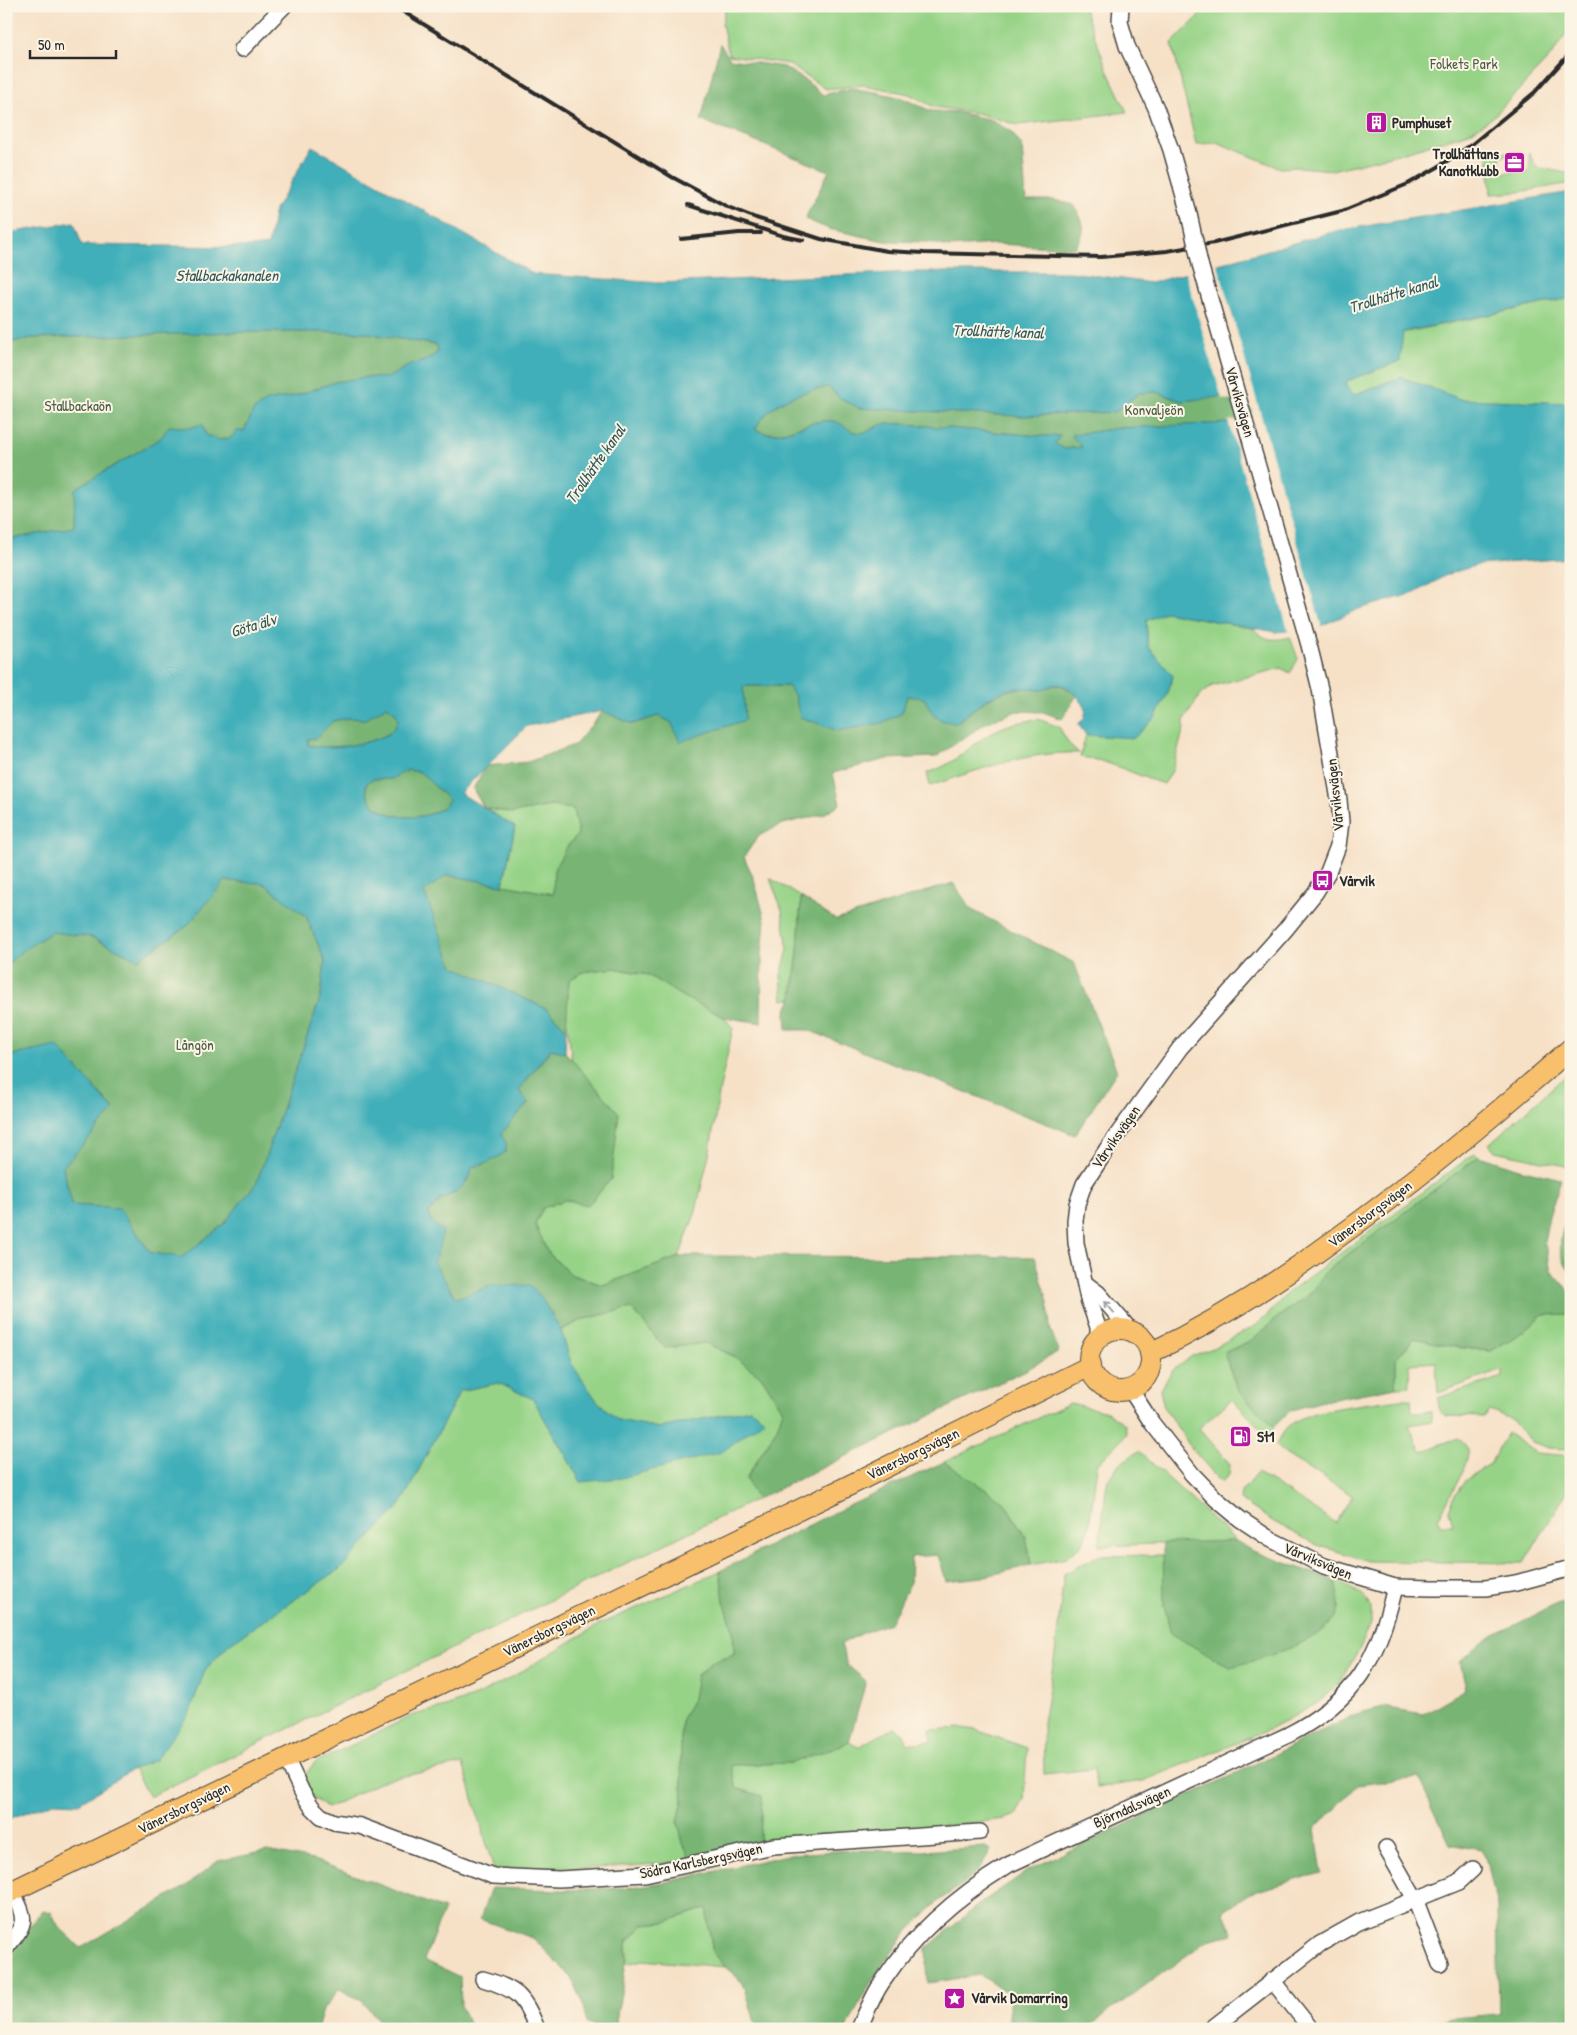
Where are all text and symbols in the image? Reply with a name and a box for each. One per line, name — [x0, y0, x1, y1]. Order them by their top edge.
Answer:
scale bar — [30, 28, 116, 60]
text: 50 m — [38, 34, 65, 55]
park label: Folkets Park — [1429, 53, 1498, 74]
building icon: Pumphuset — [1364, 111, 1388, 135]
place label: Pumphuset — [1392, 112, 1452, 134]
place label: Trollhättans Kanotklubb — [1432, 143, 1499, 181]
office icon: Trollhättans Kanotklubb — [1503, 151, 1527, 175]
water label: Stallbackakanalen — [176, 264, 280, 286]
water label: Trollhätte kanal — [1346, 270, 1441, 318]
water label: Trollhätte kanal — [952, 318, 1045, 344]
street label: Vårviksvägen — [1220, 364, 1261, 440]
park label: Stallbackaön — [44, 395, 112, 416]
park label: Konvaljeön — [1125, 399, 1184, 420]
water label: Trollhätte kanal — [560, 420, 631, 508]
water label: Göta älv — [228, 607, 281, 642]
street label: Vårviksvägen — [1320, 758, 1349, 832]
bus stop icon: Vårvik — [1311, 869, 1335, 893]
place label: Vårvik — [1339, 870, 1375, 891]
park label: Långön — [176, 1034, 214, 1055]
street label: Vårviksvägen — [1086, 1101, 1145, 1173]
street label: Vänersborgsvägen — [1323, 1175, 1416, 1252]
one-way arrow — [1104, 1301, 1115, 1314]
street label: Vänersborgsvägen — [863, 1422, 963, 1485]
fuel station icon: St1 — [1229, 1425, 1253, 1449]
place label: St1 — [1257, 1426, 1275, 1447]
street label: Vårviksvägen — [1281, 1537, 1356, 1585]
street label: Vänersborgsvägen — [499, 1599, 599, 1662]
street label: Vänersborgsvägen — [134, 1776, 234, 1839]
street label: Björndalsvägen — [1090, 1780, 1174, 1833]
street label: Södra Karlsbergsvägen — [638, 1837, 764, 1884]
place icon: Vårvik Domarring — [943, 1986, 967, 2010]
place label: Vårvik Domarring — [971, 1987, 1068, 2009]

